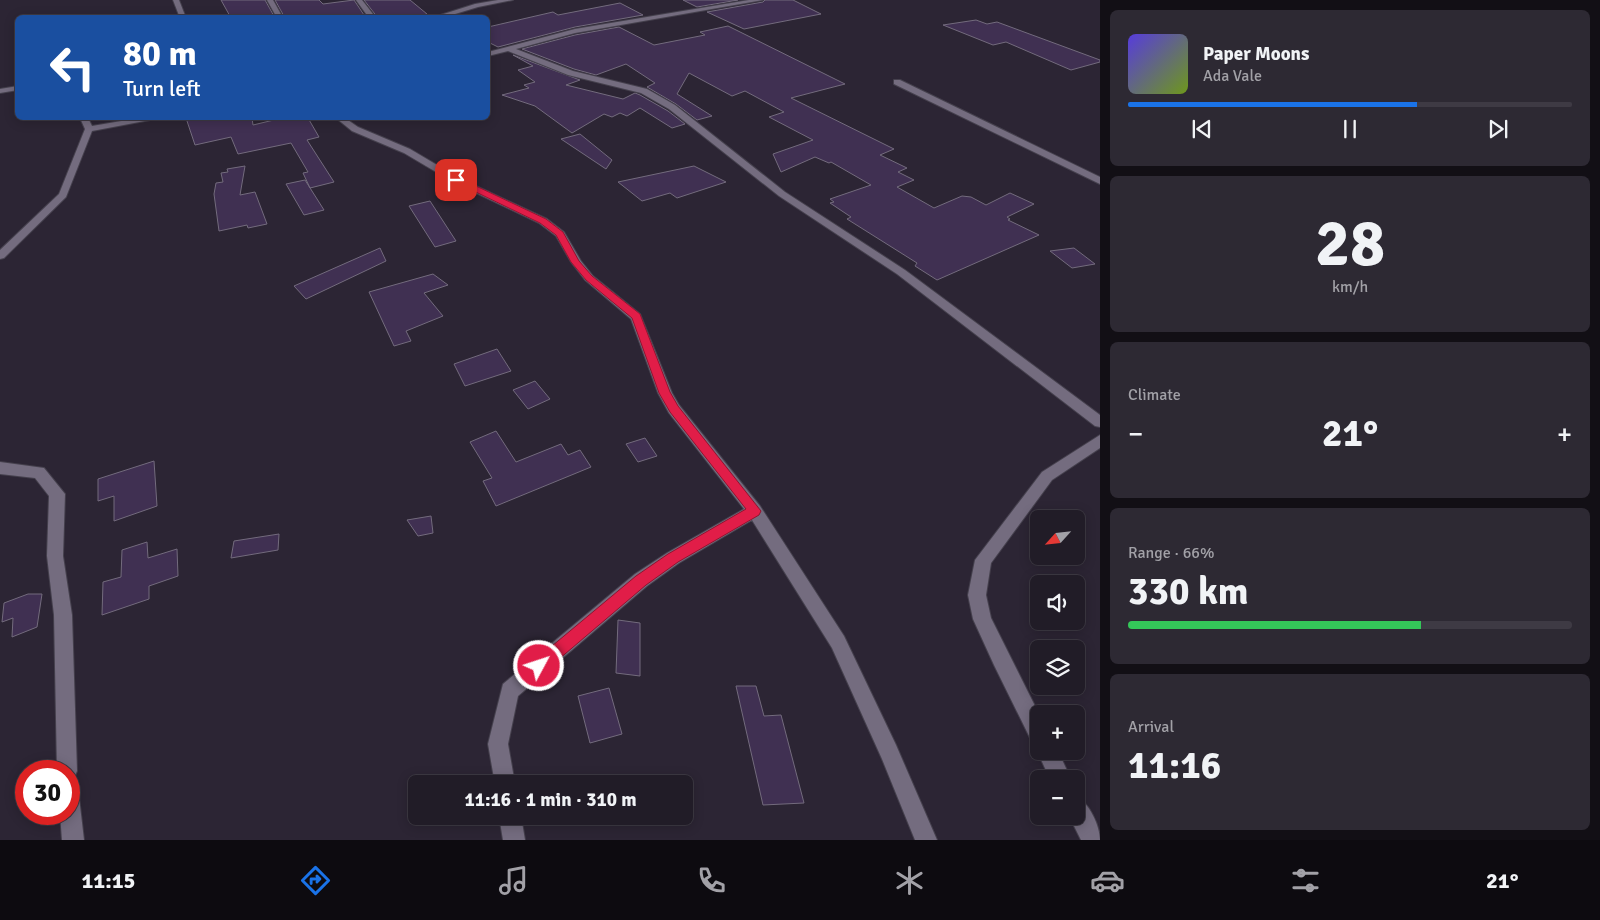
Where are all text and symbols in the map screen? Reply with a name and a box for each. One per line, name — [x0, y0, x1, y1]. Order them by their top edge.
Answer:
text: 80 m — [123, 32, 197, 75]
icon: left — [40, 35, 105, 100]
text: Paper Moons — [1203, 42, 1309, 66]
text: Ada Vale — [1203, 66, 1262, 86]
text: Turn left — [123, 75, 201, 102]
icon: previous — [1188, 115, 1216, 143]
icon: pause — [1336, 115, 1364, 143]
icon: next — [1484, 115, 1512, 143]
pin — [435, 159, 477, 201]
icon: arrive — [442, 166, 470, 194]
text: 28 — [1315, 204, 1385, 284]
text: km/h — [1332, 277, 1368, 297]
text: Climate — [1128, 385, 1181, 405]
text: 21° — [1322, 410, 1378, 457]
text: − — [1128, 417, 1143, 451]
text: + — [1557, 417, 1572, 451]
north arrow — [1030, 510, 1085, 565]
map controls — [1030, 510, 1085, 825]
text: Range · 66% — [1128, 543, 1214, 563]
text: 330 km — [1128, 568, 1249, 615]
button: sound — [1030, 575, 1085, 630]
position arrow — [512, 639, 564, 691]
button: layers — [1030, 640, 1085, 695]
button: + — [1030, 705, 1085, 760]
text: Arrival — [1128, 717, 1174, 737]
text: 11:16 — [1128, 742, 1221, 789]
speed limit sign: 30 — [15, 760, 80, 825]
button: − — [1030, 770, 1085, 825]
text: 11:16 · 1 min · 310 m — [464, 788, 637, 812]
icon: directions — [298, 863, 333, 898]
icon: music — [496, 863, 531, 898]
icon: phone — [694, 863, 729, 898]
icon: climate — [892, 863, 927, 898]
icon: car — [1090, 863, 1125, 898]
icon: filters — [1288, 863, 1323, 898]
text: 11:15 — [81, 867, 135, 894]
text: 21° — [1486, 867, 1518, 894]

